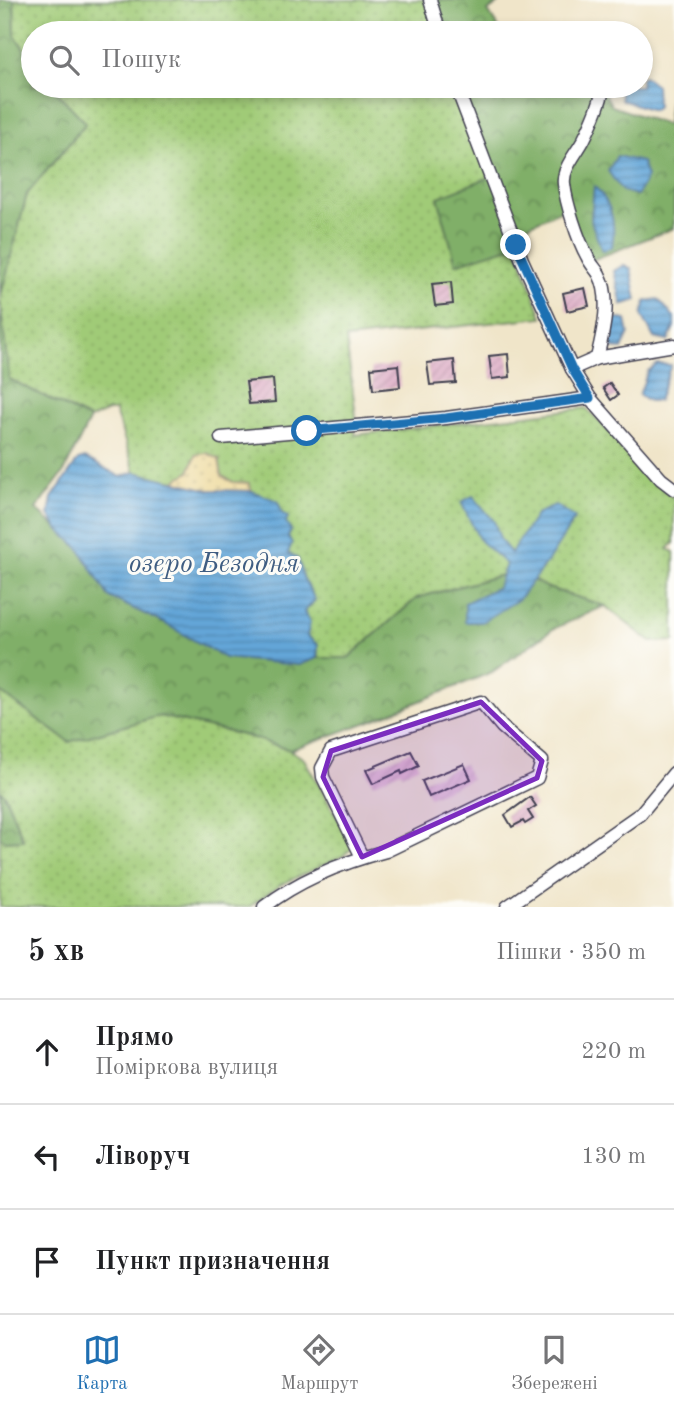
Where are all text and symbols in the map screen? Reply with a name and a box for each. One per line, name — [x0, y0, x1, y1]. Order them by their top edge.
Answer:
search box — [21, 21, 653, 98]
icon: search — [45, 41, 83, 79]
text: Пошук — [101, 47, 181, 73]
route end — [500, 229, 531, 260]
route start — [291, 415, 322, 446]
water label: озеро Безодня — [129, 551, 299, 579]
text: 5 хв — [28, 937, 84, 967]
text: Пішки · 350 m — [496, 941, 646, 964]
text: Прямо — [95, 1025, 174, 1051]
icon: ahead — [28, 1033, 66, 1071]
text: 220 m — [581, 1040, 646, 1063]
text: Поміркова вулиця — [95, 1056, 278, 1079]
icon: left — [28, 1138, 66, 1176]
text: Ліворуч — [95, 1144, 190, 1170]
text: 130 m — [581, 1145, 646, 1168]
icon: arrive — [28, 1243, 66, 1281]
text: Пункт призначення — [95, 1249, 330, 1275]
tab: Карта — [76, 1331, 128, 1396]
tab: Маршрут — [280, 1331, 358, 1396]
tab: Збережені — [511, 1331, 598, 1396]

